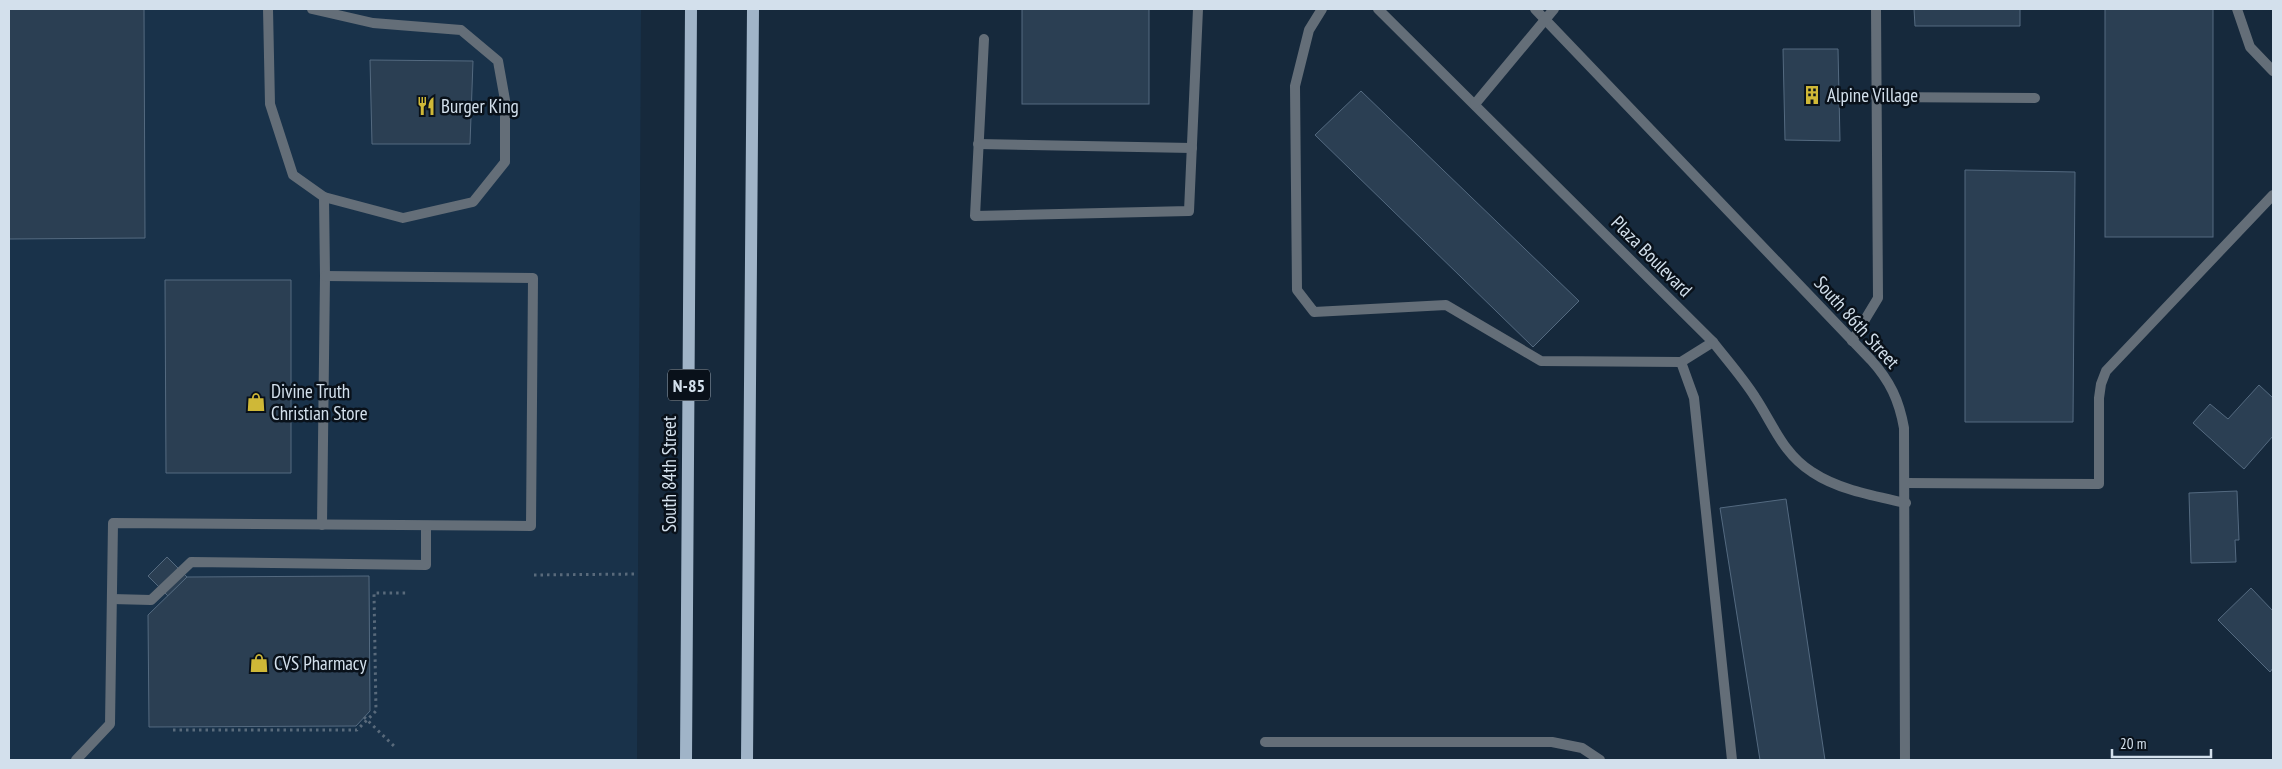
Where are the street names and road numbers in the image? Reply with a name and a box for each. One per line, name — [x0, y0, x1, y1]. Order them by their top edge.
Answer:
street label: Plaza Boulevard — [1606, 210, 1698, 302]
street label: South 86th Street — [1809, 271, 1905, 374]
road number: N-85 — [668, 370, 710, 400]
street label: South 84th Street — [657, 415, 681, 532]

